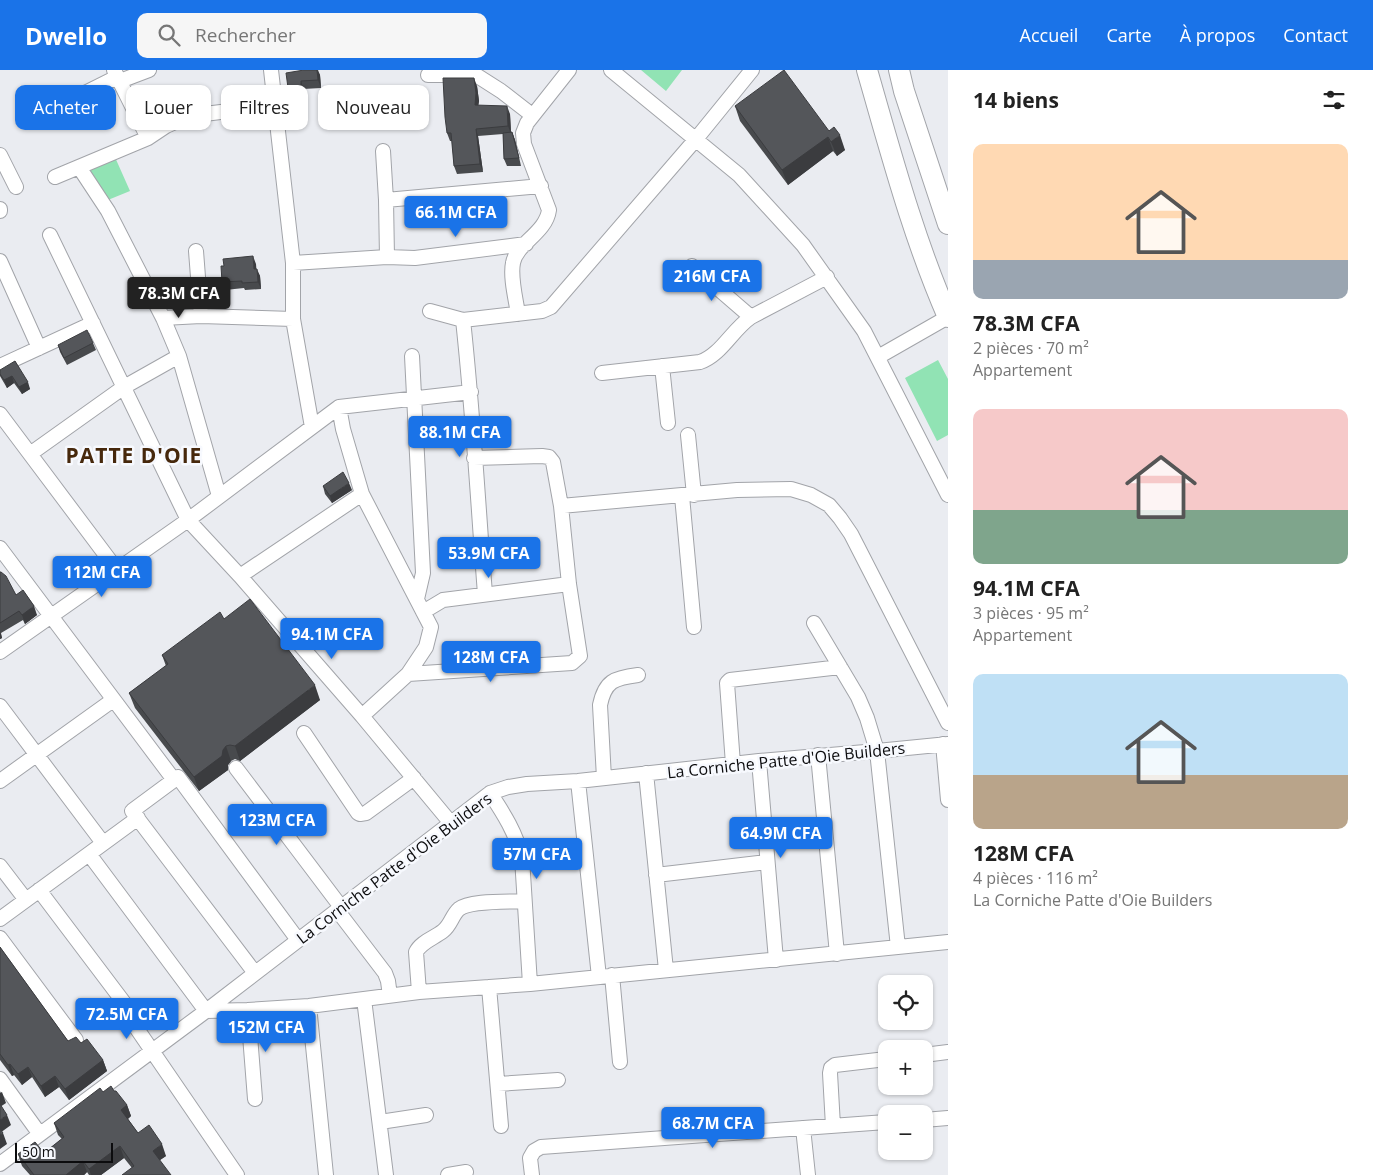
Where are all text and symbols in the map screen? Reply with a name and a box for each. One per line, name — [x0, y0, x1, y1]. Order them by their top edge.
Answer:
search box — [137, 13, 487, 58]
text: Dwello — [25, 19, 107, 52]
icon: search — [155, 21, 183, 49]
text: Rechercher — [195, 22, 296, 48]
text: Accueil — [1020, 23, 1078, 47]
text: Carte — [1106, 23, 1152, 47]
text: À propos — [1180, 23, 1255, 47]
text: Contact — [1283, 23, 1348, 47]
chip: Acheter — [15, 85, 116, 130]
chip: Louer — [126, 85, 211, 130]
chip: Filtres — [221, 85, 308, 130]
chip: Nouveau — [318, 85, 429, 130]
text: 14 biens — [973, 86, 1059, 114]
icon: filters — [1320, 86, 1348, 114]
icon: home — [1116, 177, 1206, 267]
pin: 66.1M CFA — [399, 196, 513, 238]
text: 66.1M CFA — [415, 201, 497, 223]
pin: 216M CFA — [660, 260, 764, 302]
text: 216M CFA — [674, 265, 750, 287]
pin: 78.3M CFA — [122, 276, 236, 319]
text: 78.3M CFA — [138, 282, 220, 304]
text: 78.3M CFA — [973, 309, 1080, 337]
text: 2 pièces · 70 m² — [973, 337, 1089, 359]
text: Appartement — [973, 359, 1072, 381]
pin: 88.1M CFA — [403, 416, 517, 458]
text: 88.1M CFA — [419, 421, 501, 443]
district label: PATTE D'OIE — [66, 441, 202, 469]
icon: home — [1116, 442, 1206, 532]
pin: 53.9M CFA — [432, 536, 546, 579]
text: 53.9M CFA — [448, 542, 530, 564]
pin: 112M CFA — [50, 556, 154, 598]
text: 112M CFA — [64, 561, 140, 583]
text: 94.1M CFA — [973, 574, 1080, 602]
text: 3 pièces · 95 m² — [973, 602, 1089, 624]
pin: 94.1M CFA — [275, 618, 389, 660]
text: 94.1M CFA — [291, 623, 373, 645]
text: Appartement — [973, 624, 1072, 646]
pin: 128M CFA — [439, 640, 543, 683]
text: 128M CFA — [453, 646, 529, 668]
icon: home — [1116, 707, 1206, 797]
street label: La Corniche Patte d'Oie Builders — [666, 737, 906, 783]
street label: La Corniche Patte d'Oie Builders — [292, 787, 496, 949]
pin: 123M CFA — [225, 804, 329, 846]
text: 123M CFA — [239, 809, 315, 831]
pin: 64.9M CFA — [724, 816, 838, 859]
text: 64.9M CFA — [740, 822, 822, 844]
pin: 57M CFA — [491, 838, 583, 880]
text: 128M CFA — [973, 839, 1074, 867]
text: 57M CFA — [503, 843, 571, 865]
text: 4 pièces · 116 m² — [973, 867, 1098, 889]
text: La Corniche Patte d'Oie Builders — [973, 889, 1212, 911]
map controls — [878, 975, 933, 1160]
button: locate — [878, 975, 933, 1030]
pin: 72.5M CFA — [70, 998, 184, 1040]
text: 72.5M CFA — [86, 1003, 168, 1025]
pin: 152M CFA — [214, 1010, 318, 1053]
text: 152M CFA — [228, 1016, 304, 1038]
button: + — [878, 1040, 933, 1095]
button: − — [878, 1105, 933, 1160]
pin: 68.7M CFA — [656, 1106, 770, 1149]
text: 68.7M CFA — [672, 1112, 754, 1134]
scale bar — [15, 1140, 112, 1163]
text: 50 m — [22, 1142, 55, 1161]

